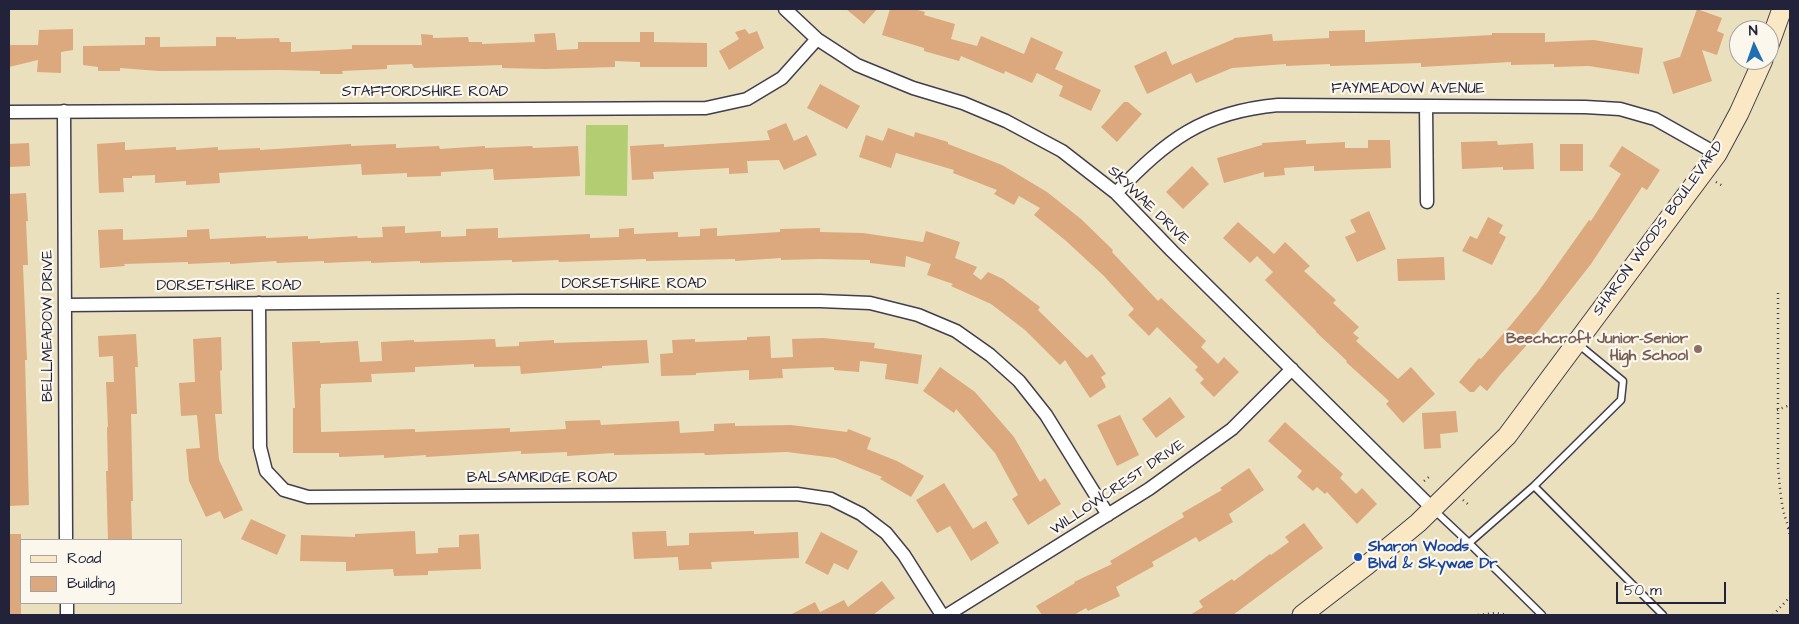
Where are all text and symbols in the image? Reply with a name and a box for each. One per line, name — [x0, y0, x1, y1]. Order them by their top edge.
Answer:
north arrow — [1729, 20, 1779, 70]
text: N — [1748, 21, 1758, 41]
street label: FAYMEADOW AVENUE — [1331, 81, 1485, 99]
street label: STAFFORDSHIRE ROAD — [342, 84, 508, 102]
street label: SHARON WOODS BOULEVARD — [1589, 138, 1729, 320]
street label: SKYWAE DRIVE — [1104, 163, 1192, 249]
street label: BELLMEADOW DRIVE — [40, 250, 58, 402]
street label: DORSETSHIRE ROAD — [562, 276, 706, 294]
street label: DORSETSHIRE ROAD — [157, 278, 301, 296]
place label: Beechcroft Junior-Senior High School — [1506, 331, 1688, 366]
marker: Beechcroft Junior-Senior High School — [1692, 343, 1704, 355]
street label: WILLOWCREST DRIVE — [1048, 437, 1188, 539]
street label: BALSAMRIDGE ROAD — [467, 470, 617, 488]
legend — [20, 539, 182, 604]
place label: Sharon Woods Blvd & Skywae Dr — [1368, 539, 1498, 574]
text: Road — [67, 548, 101, 569]
marker: Sharon Woods Blvd & Skywae Dr — [1352, 551, 1364, 563]
scale bar — [1619, 572, 1729, 604]
text: Building — [67, 573, 115, 594]
text: 50 m — [1624, 580, 1662, 601]

